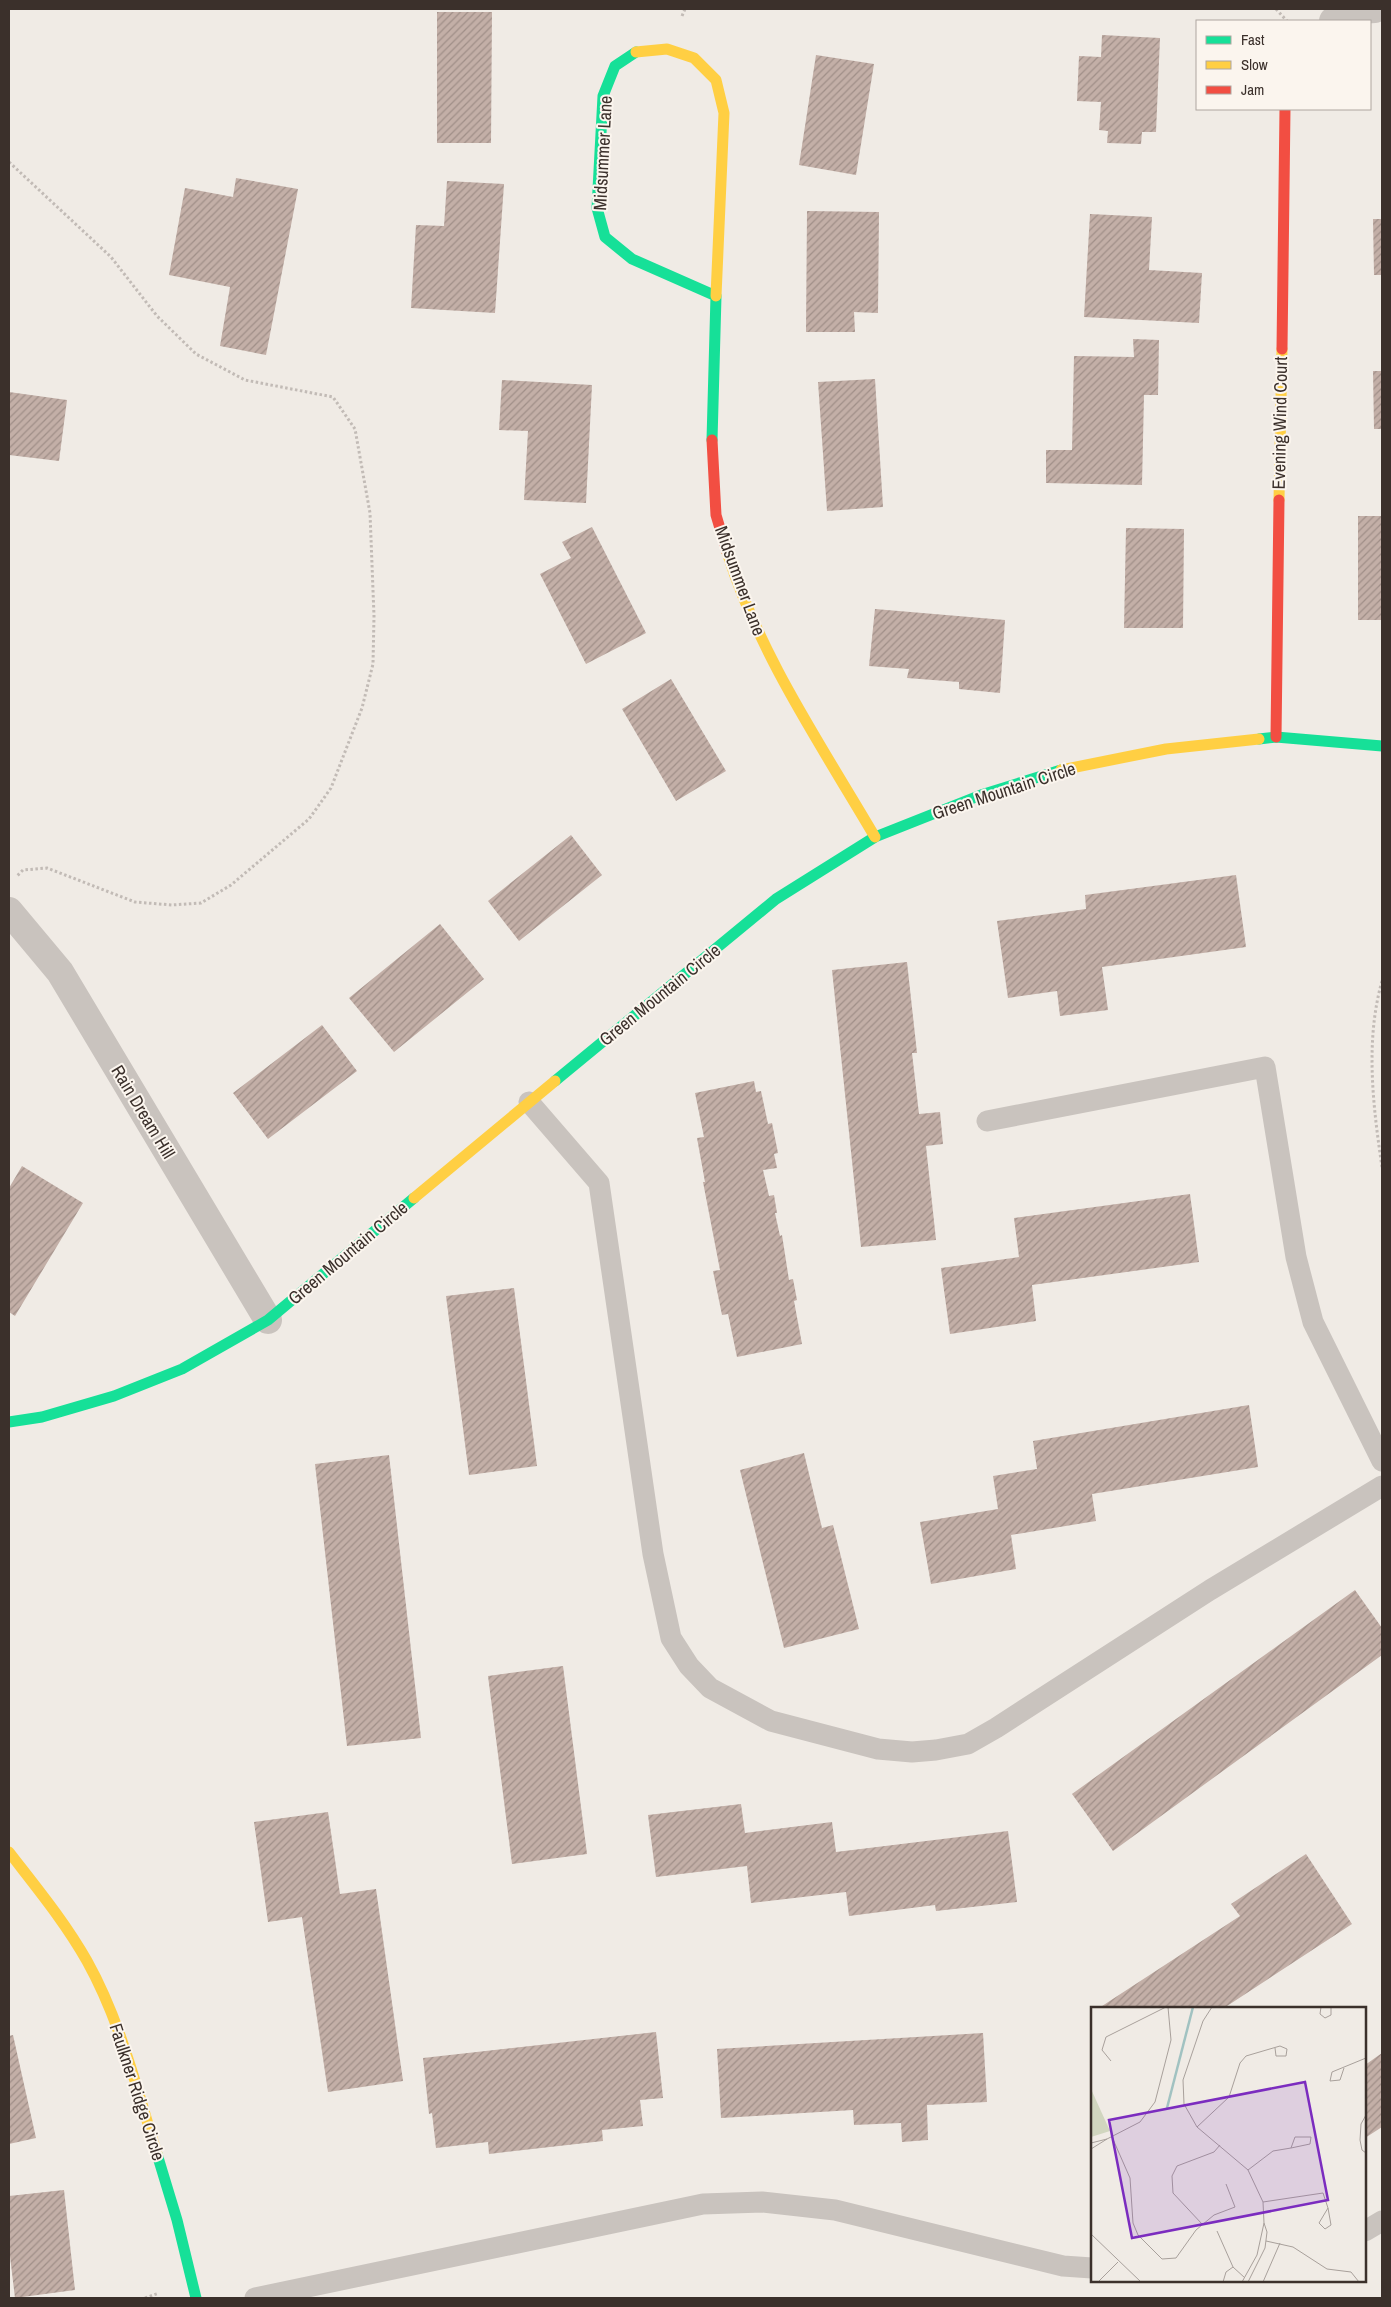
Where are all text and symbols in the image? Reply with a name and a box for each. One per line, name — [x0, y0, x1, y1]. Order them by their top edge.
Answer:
legend — [1196, 20, 1371, 110]
text: Fast — [1241, 29, 1265, 50]
text: Slow — [1241, 54, 1268, 75]
text: Jam — [1241, 79, 1264, 100]
street label: Midsummer Lane — [587, 95, 618, 211]
street label: Evening Wind Court — [1266, 356, 1293, 490]
street label: Midsummer Lane — [709, 523, 772, 639]
street label: Green Mountain Circle — [929, 756, 1079, 825]
street label: Green Mountain Circle — [594, 938, 726, 1051]
street label: Rain Dream Hill — [106, 1060, 181, 1163]
street label: Green Mountain Circle — [282, 1195, 413, 1310]
inset map — [1091, 2007, 1366, 2282]
street label: Faulkner Ridge Circle — [104, 2020, 171, 2164]

